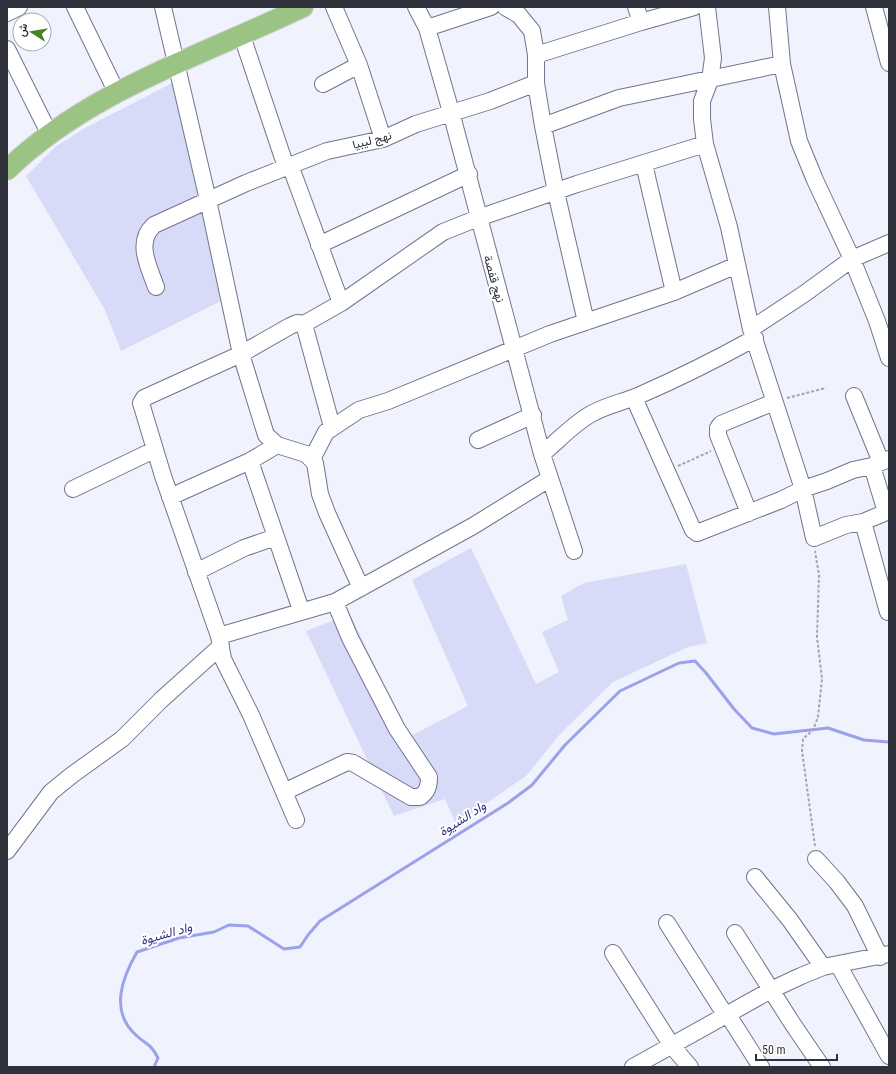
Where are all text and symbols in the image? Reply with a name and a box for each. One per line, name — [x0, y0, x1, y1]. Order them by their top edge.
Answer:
north arrow — [12, 12, 52, 52]
text: ش — [15, 22, 30, 38]
street label: نهج ليبيا — [351, 128, 394, 154]
street label: نهج قفصة — [479, 254, 507, 305]
water label: واد الشيوة — [436, 798, 489, 840]
water label: واد الشيوة — [139, 919, 194, 949]
scale bar — [756, 1036, 837, 1062]
text: 50 m — [762, 1043, 786, 1057]

